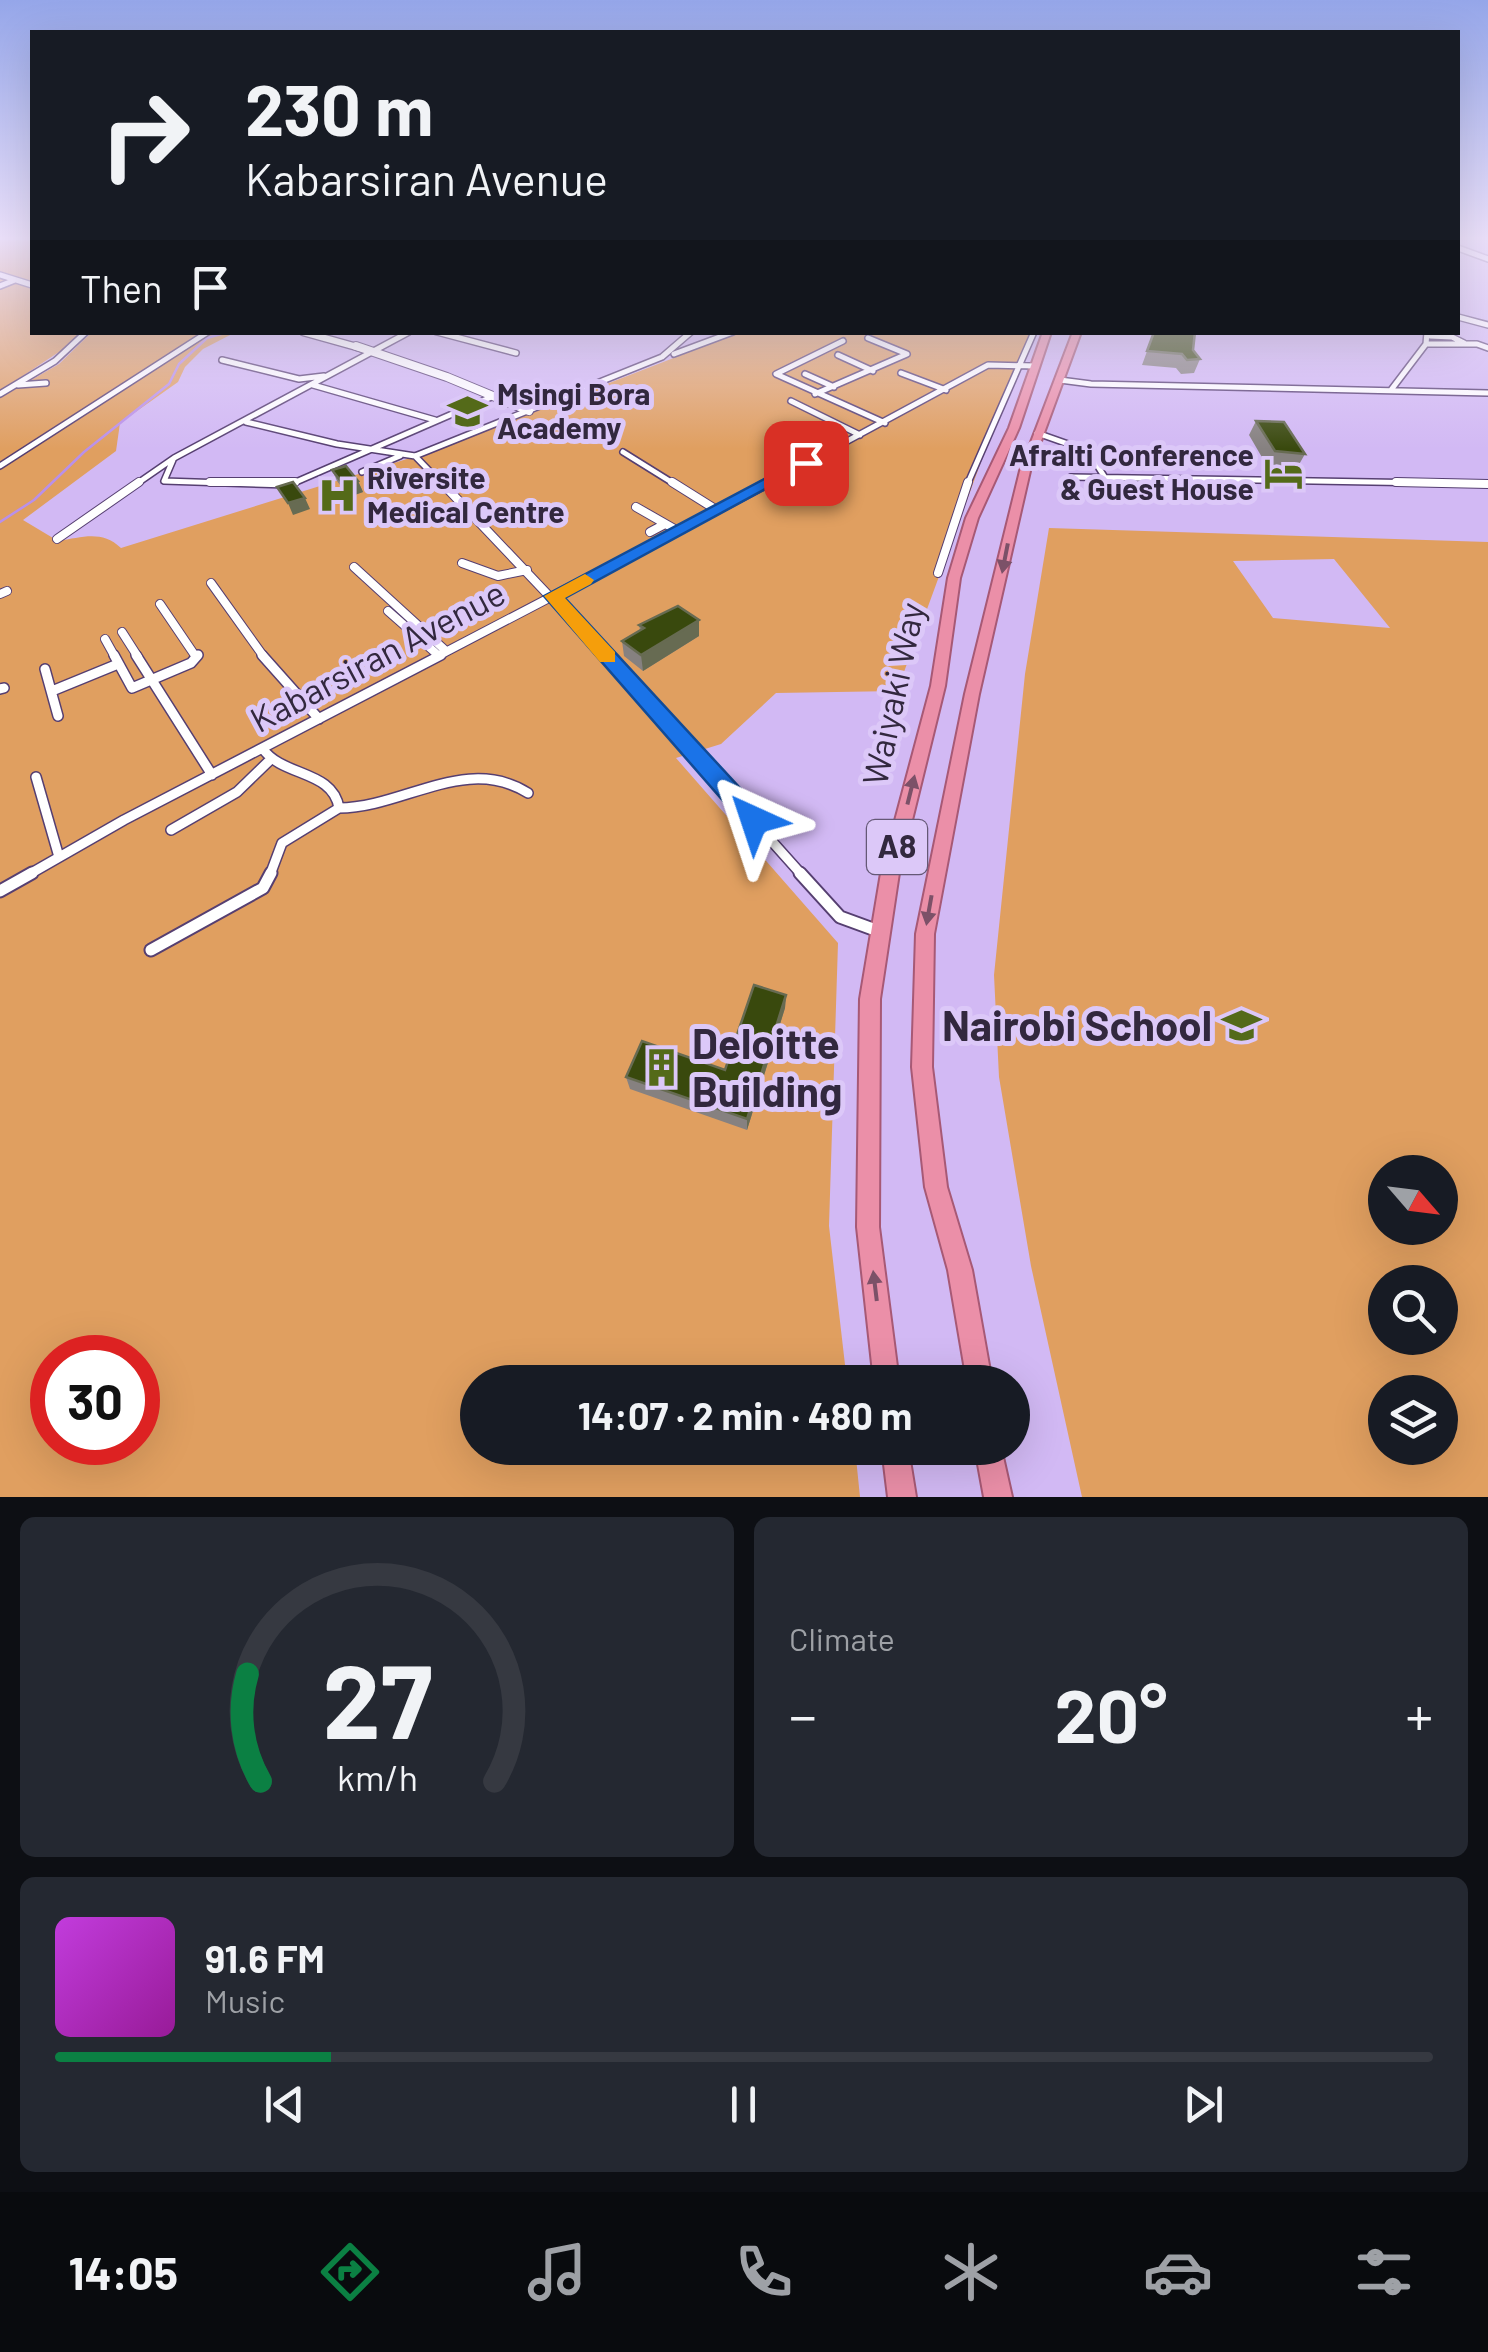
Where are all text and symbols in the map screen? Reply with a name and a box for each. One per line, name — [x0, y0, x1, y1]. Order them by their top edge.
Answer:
text: 230 m — [245, 66, 433, 150]
icon: right — [80, 70, 210, 200]
text: Kabarsiran Avenue — [245, 151, 608, 205]
icon: arrive — [183, 260, 238, 315]
text: Then — [80, 265, 163, 311]
place label: Msingi Bora Academy — [497, 375, 650, 445]
school or university icon: Msingi Bora Academy — [446, 391, 488, 433]
pin — [764, 421, 849, 506]
icon: arrive — [779, 436, 834, 491]
place label: Afralti Conference & Guest House — [1009, 436, 1254, 506]
hotel icon: Afralti Conference & Guest House — [1263, 452, 1305, 494]
place label: Riversite Medical Centre — [367, 459, 565, 529]
hospital icon: Riversite Medical Centre — [316, 475, 358, 517]
one-way arrow — [996, 543, 1012, 574]
street label: Kabarsiran Avenue — [243, 570, 512, 740]
street label: Waiyaki Way — [852, 598, 932, 789]
position arrow — [702, 768, 806, 872]
one-way arrow — [904, 774, 920, 805]
road number: A8 — [867, 820, 927, 874]
one-way arrow — [921, 895, 936, 926]
place label: Nairobi School — [942, 999, 1212, 1049]
school or university icon: Nairobi School — [1221, 1005, 1263, 1047]
place label: Deloitte Building — [692, 1017, 842, 1116]
building icon: Deloitte Building — [641, 1047, 683, 1089]
north arrow — [1368, 1155, 1458, 1245]
map controls — [1368, 1155, 1458, 1465]
button: search — [1368, 1265, 1458, 1355]
one-way arrow — [867, 1269, 883, 1301]
speed limit sign: 30 — [30, 1335, 160, 1465]
button: layers — [1368, 1375, 1458, 1465]
text: 14:07 · 2 min · 480 m — [578, 1392, 912, 1438]
text: Climate — [789, 1619, 895, 1657]
text: 27 — [322, 1635, 432, 1760]
text: 20° — [1055, 1668, 1167, 1758]
text: − — [789, 1681, 817, 1747]
text: + — [1405, 1681, 1433, 1747]
text: km/h — [337, 1755, 417, 1798]
text: 91.6 FM — [205, 1935, 325, 1981]
text: Music — [205, 1981, 285, 2019]
icon: previous — [257, 2077, 312, 2132]
icon: pause — [716, 2077, 771, 2132]
icon: next — [1176, 2077, 1231, 2132]
icon: directions — [315, 2237, 385, 2307]
icon: music — [522, 2237, 592, 2307]
icon: phone — [729, 2237, 799, 2307]
icon: climate — [936, 2237, 1006, 2307]
icon: car — [1143, 2237, 1213, 2307]
icon: filters — [1349, 2237, 1419, 2307]
text: 14:05 — [68, 2245, 178, 2299]

